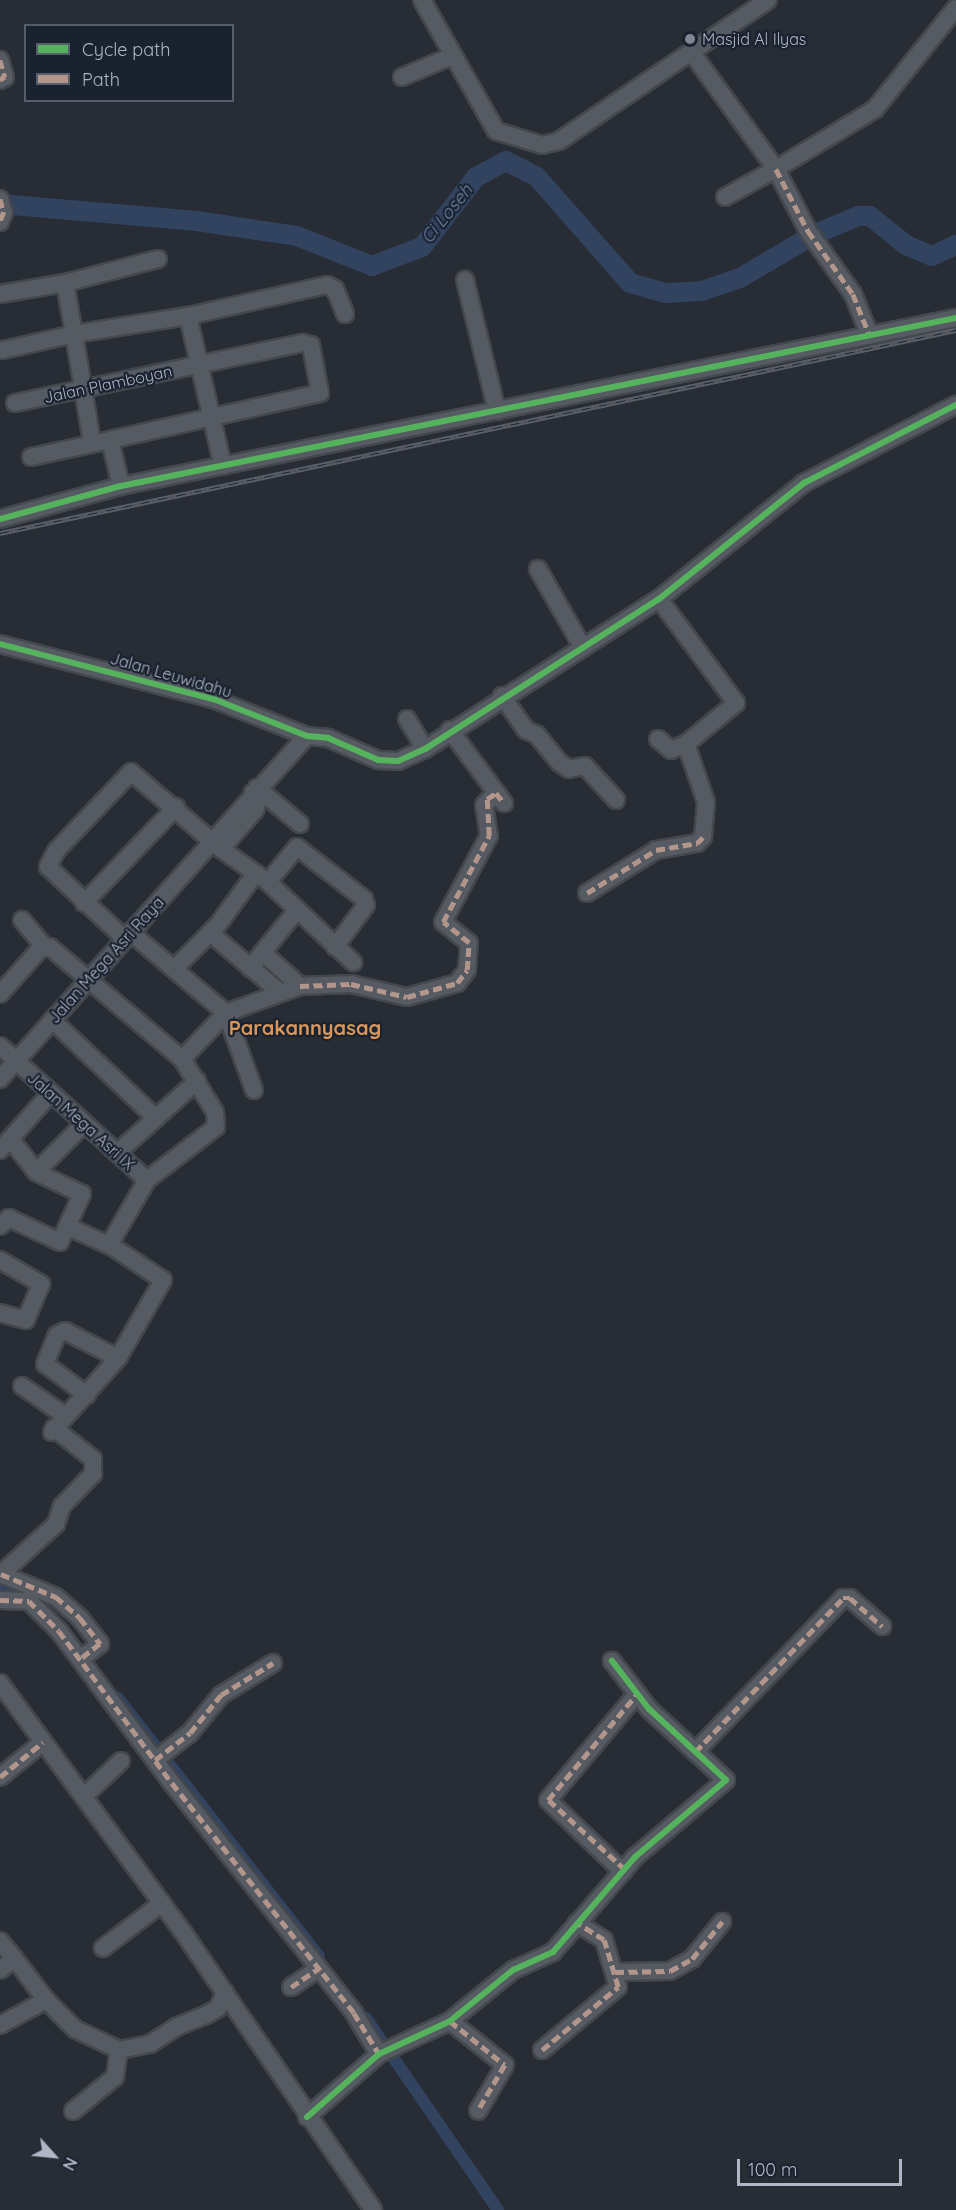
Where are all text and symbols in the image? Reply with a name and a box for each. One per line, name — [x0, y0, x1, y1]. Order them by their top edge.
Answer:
legend — [24, 24, 234, 102]
place label: Masjid Al Ilyas — [702, 29, 806, 49]
marker: Masjid Al Ilyas — [683, 32, 697, 46]
text: Cycle path — [82, 38, 170, 61]
text: Path — [82, 68, 120, 91]
water label: Ci Loseh — [417, 180, 477, 248]
street label: Jalan Plamboyan — [42, 361, 174, 407]
street label: Jalan Leuwidahu — [108, 648, 234, 702]
street label: Jalan Mega Asri Raya — [44, 893, 168, 1027]
district label: Parakannyasag — [229, 1015, 381, 1039]
street label: Jalan Mega Asri IX — [23, 1068, 139, 1174]
north arrow — [24, 2126, 84, 2186]
scale bar — [740, 2147, 905, 2185]
text: N — [58, 2154, 82, 2174]
text: 100 m — [748, 2158, 797, 2181]

